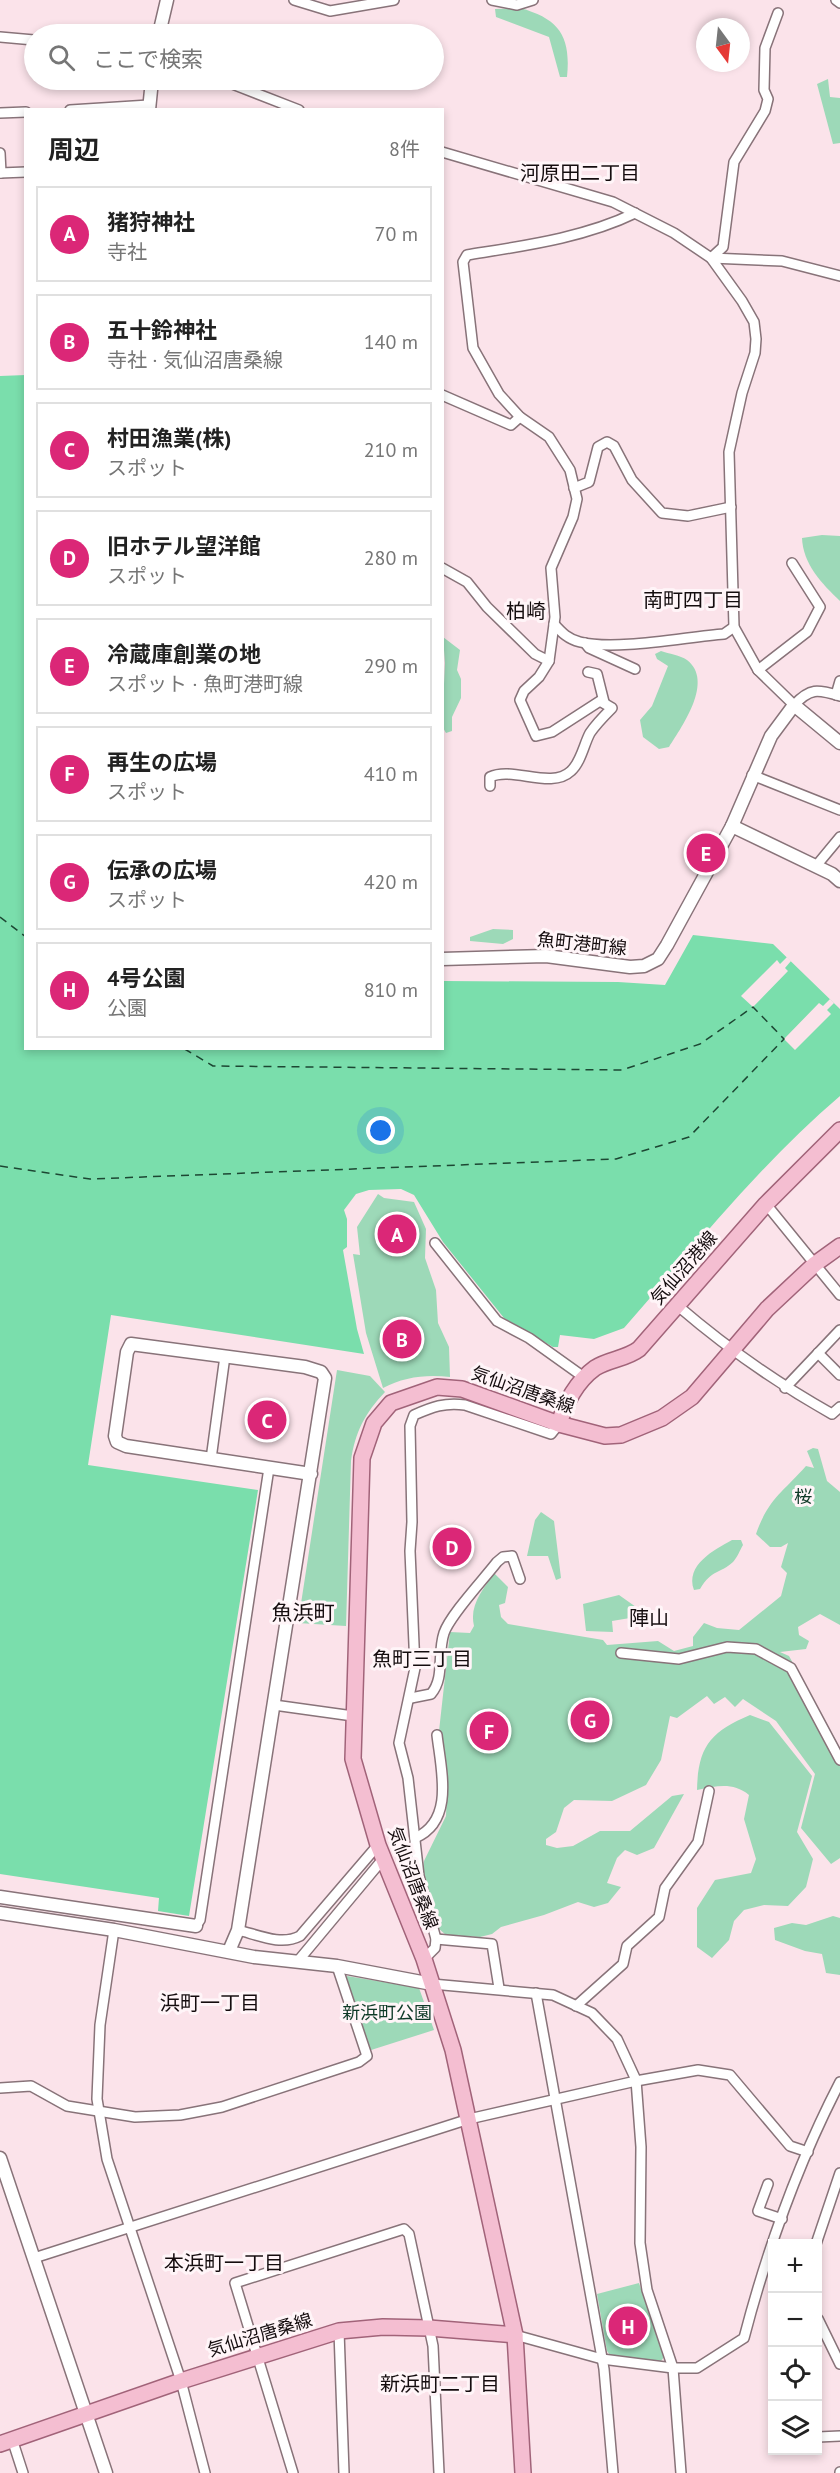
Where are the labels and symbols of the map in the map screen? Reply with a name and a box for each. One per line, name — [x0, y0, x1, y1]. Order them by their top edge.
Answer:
north arrow — [696, 18, 750, 72]
district label: 河原田二丁目 — [520, 160, 640, 186]
district label: 南町四丁目 — [643, 587, 743, 613]
district label: 柏崎 — [506, 598, 546, 624]
pin: E — [686, 830, 726, 876]
street label: 魚町港町線 — [536, 927, 628, 960]
your location — [366, 1116, 395, 1145]
pin: A — [378, 1212, 416, 1256]
street label: 気仙沼港線 — [645, 1226, 722, 1309]
pin: B — [382, 1316, 422, 1362]
street label: 気仙沼唐桑線 — [468, 1361, 578, 1418]
pin: C — [248, 1398, 286, 1442]
park label: 桜 — [794, 1485, 812, 1508]
pin: D — [432, 1524, 472, 1570]
district label: 魚浜町 — [272, 1599, 335, 1626]
district label: 陣山 — [629, 1605, 669, 1631]
district label: 魚町三丁目 — [372, 1646, 472, 1672]
pin: G — [570, 1698, 610, 1742]
pin: F — [470, 1708, 508, 1754]
street label: 気仙沼唐桑線 — [383, 1823, 444, 1932]
district label: 浜町一丁目 — [160, 1990, 260, 2016]
park label: 新浜町公園 — [342, 2001, 432, 2024]
district label: 本浜町一丁目 — [164, 2250, 284, 2276]
pin: H — [608, 2304, 648, 2348]
street label: 気仙沼唐桑線 — [205, 2308, 315, 2361]
district label: 新浜町二丁目 — [380, 2371, 500, 2397]

